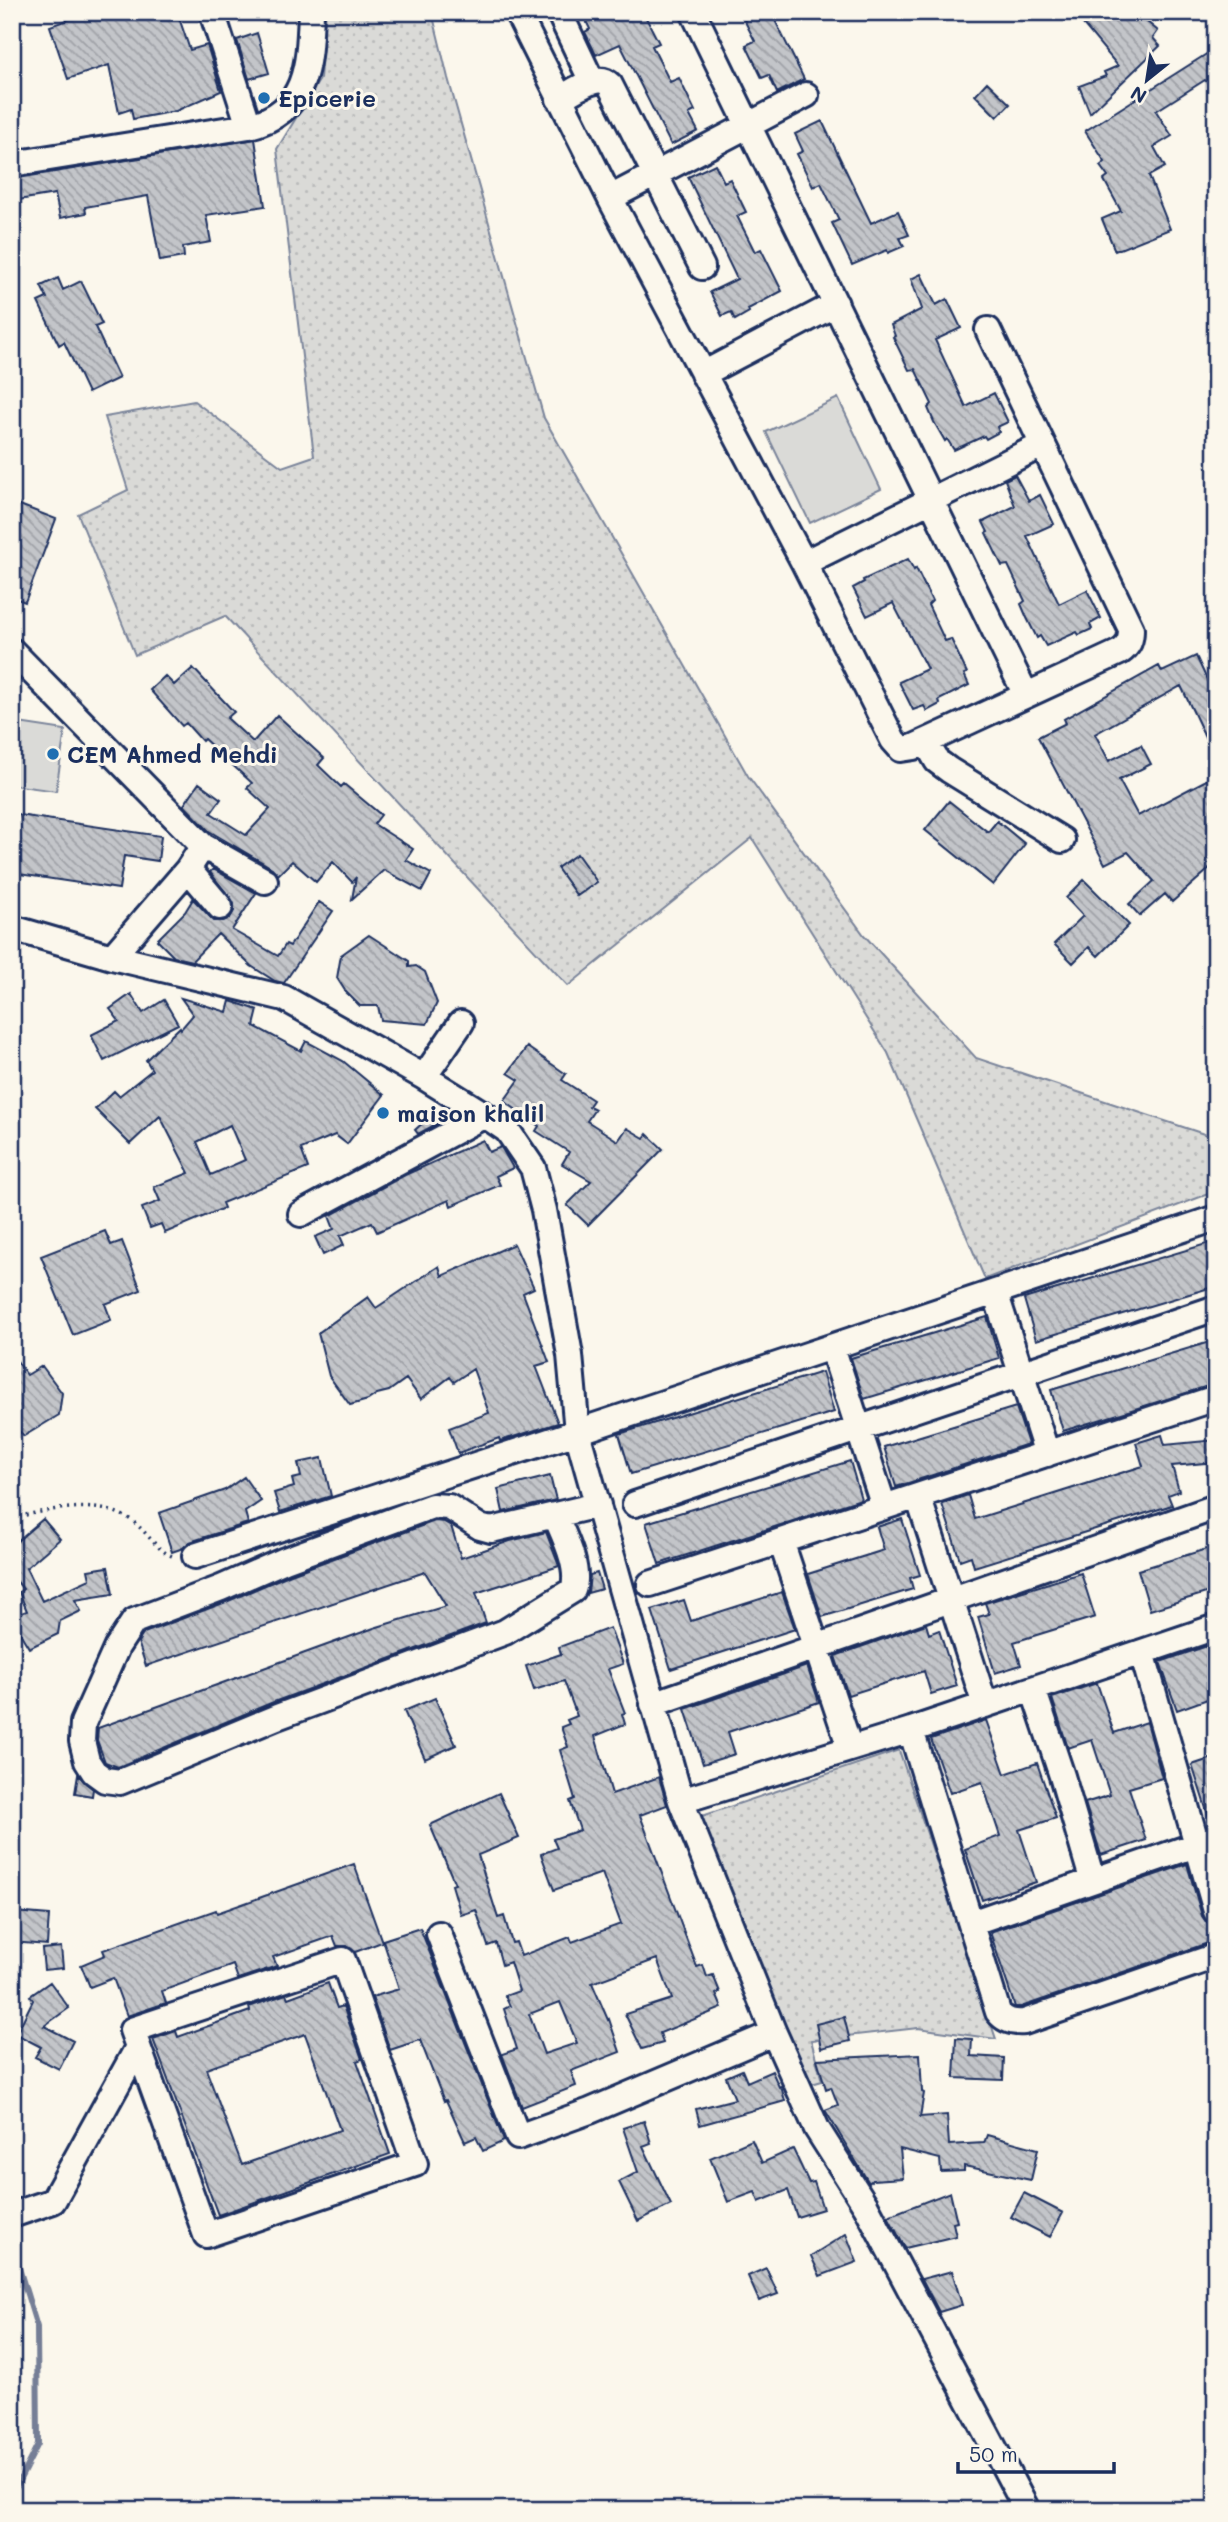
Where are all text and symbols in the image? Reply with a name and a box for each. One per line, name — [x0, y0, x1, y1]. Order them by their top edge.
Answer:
north arrow — [1112, 46, 1182, 116]
text: N — [1126, 81, 1151, 110]
place label: Epicerie — [278, 83, 376, 113]
marker: Epicerie — [256, 90, 272, 106]
place label: CEM Ahmed Mehdi — [67, 739, 278, 769]
marker: CEM Ahmed Mehdi — [45, 746, 61, 762]
place label: maison khalil — [397, 1098, 544, 1128]
marker: maison khalil — [375, 1105, 391, 1121]
scale bar — [958, 2431, 1114, 2475]
text: 50 m — [969, 2440, 1018, 2467]

